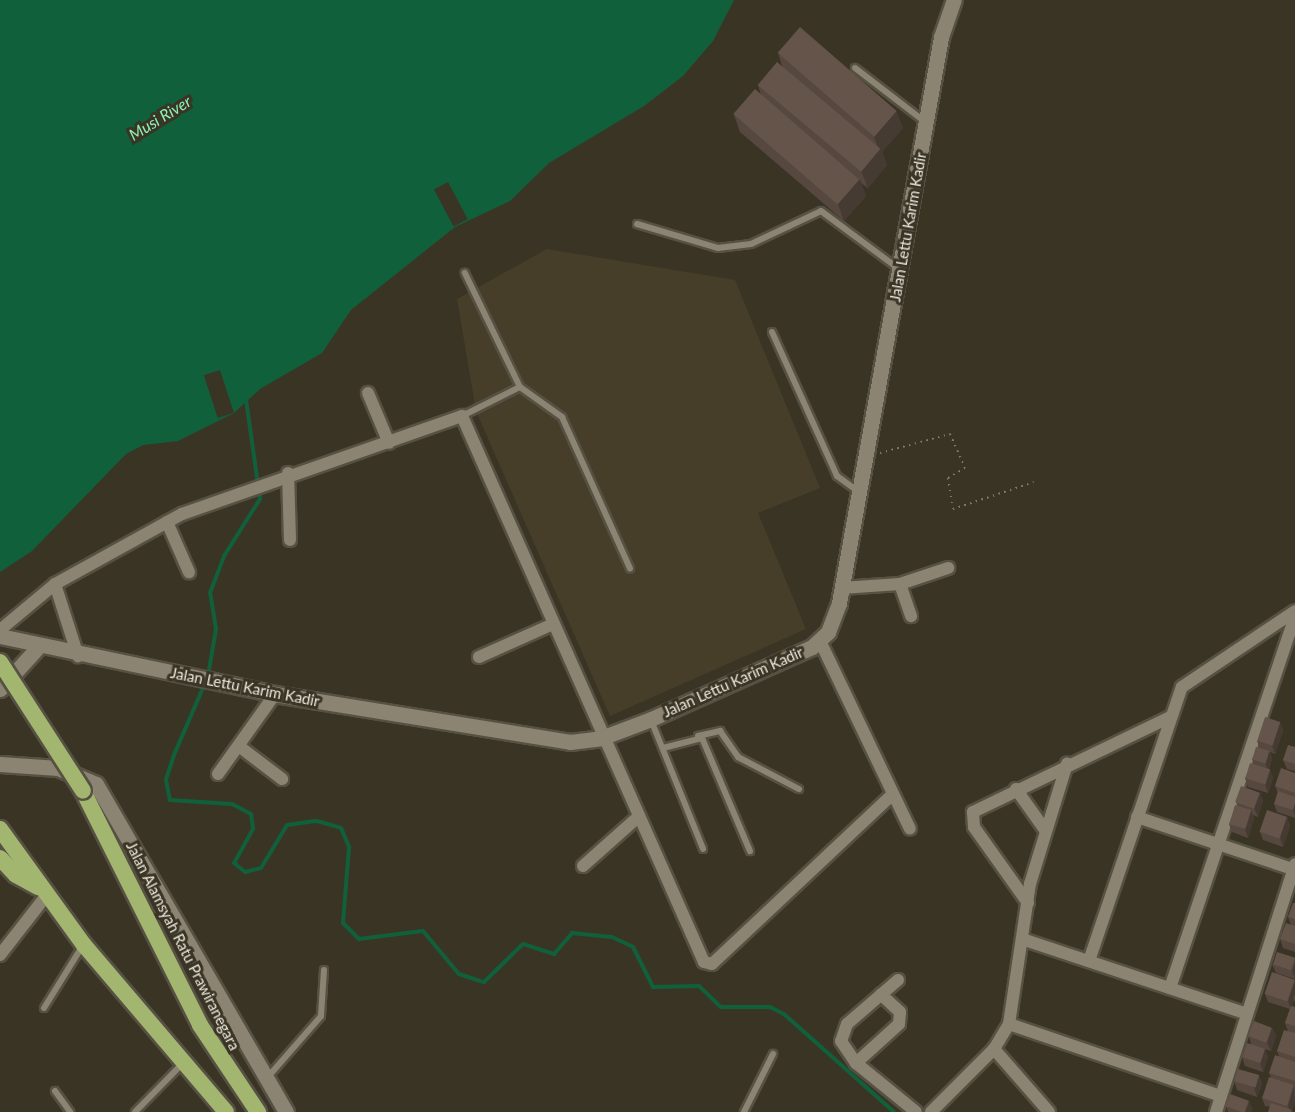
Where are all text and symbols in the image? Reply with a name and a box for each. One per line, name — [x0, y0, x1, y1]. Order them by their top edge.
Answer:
water label: Musi River — [125, 91, 195, 145]
street label: Jalan Lettu Karim Kadir — [886, 151, 930, 303]
street label: Jalan Lettu Karim Kadir — [660, 643, 806, 721]
street label: Jalan Lettu Karim Kadir — [169, 664, 321, 710]
street label: Jalan Alamsyah Ratu Prawiranegara — [122, 839, 244, 1053]

